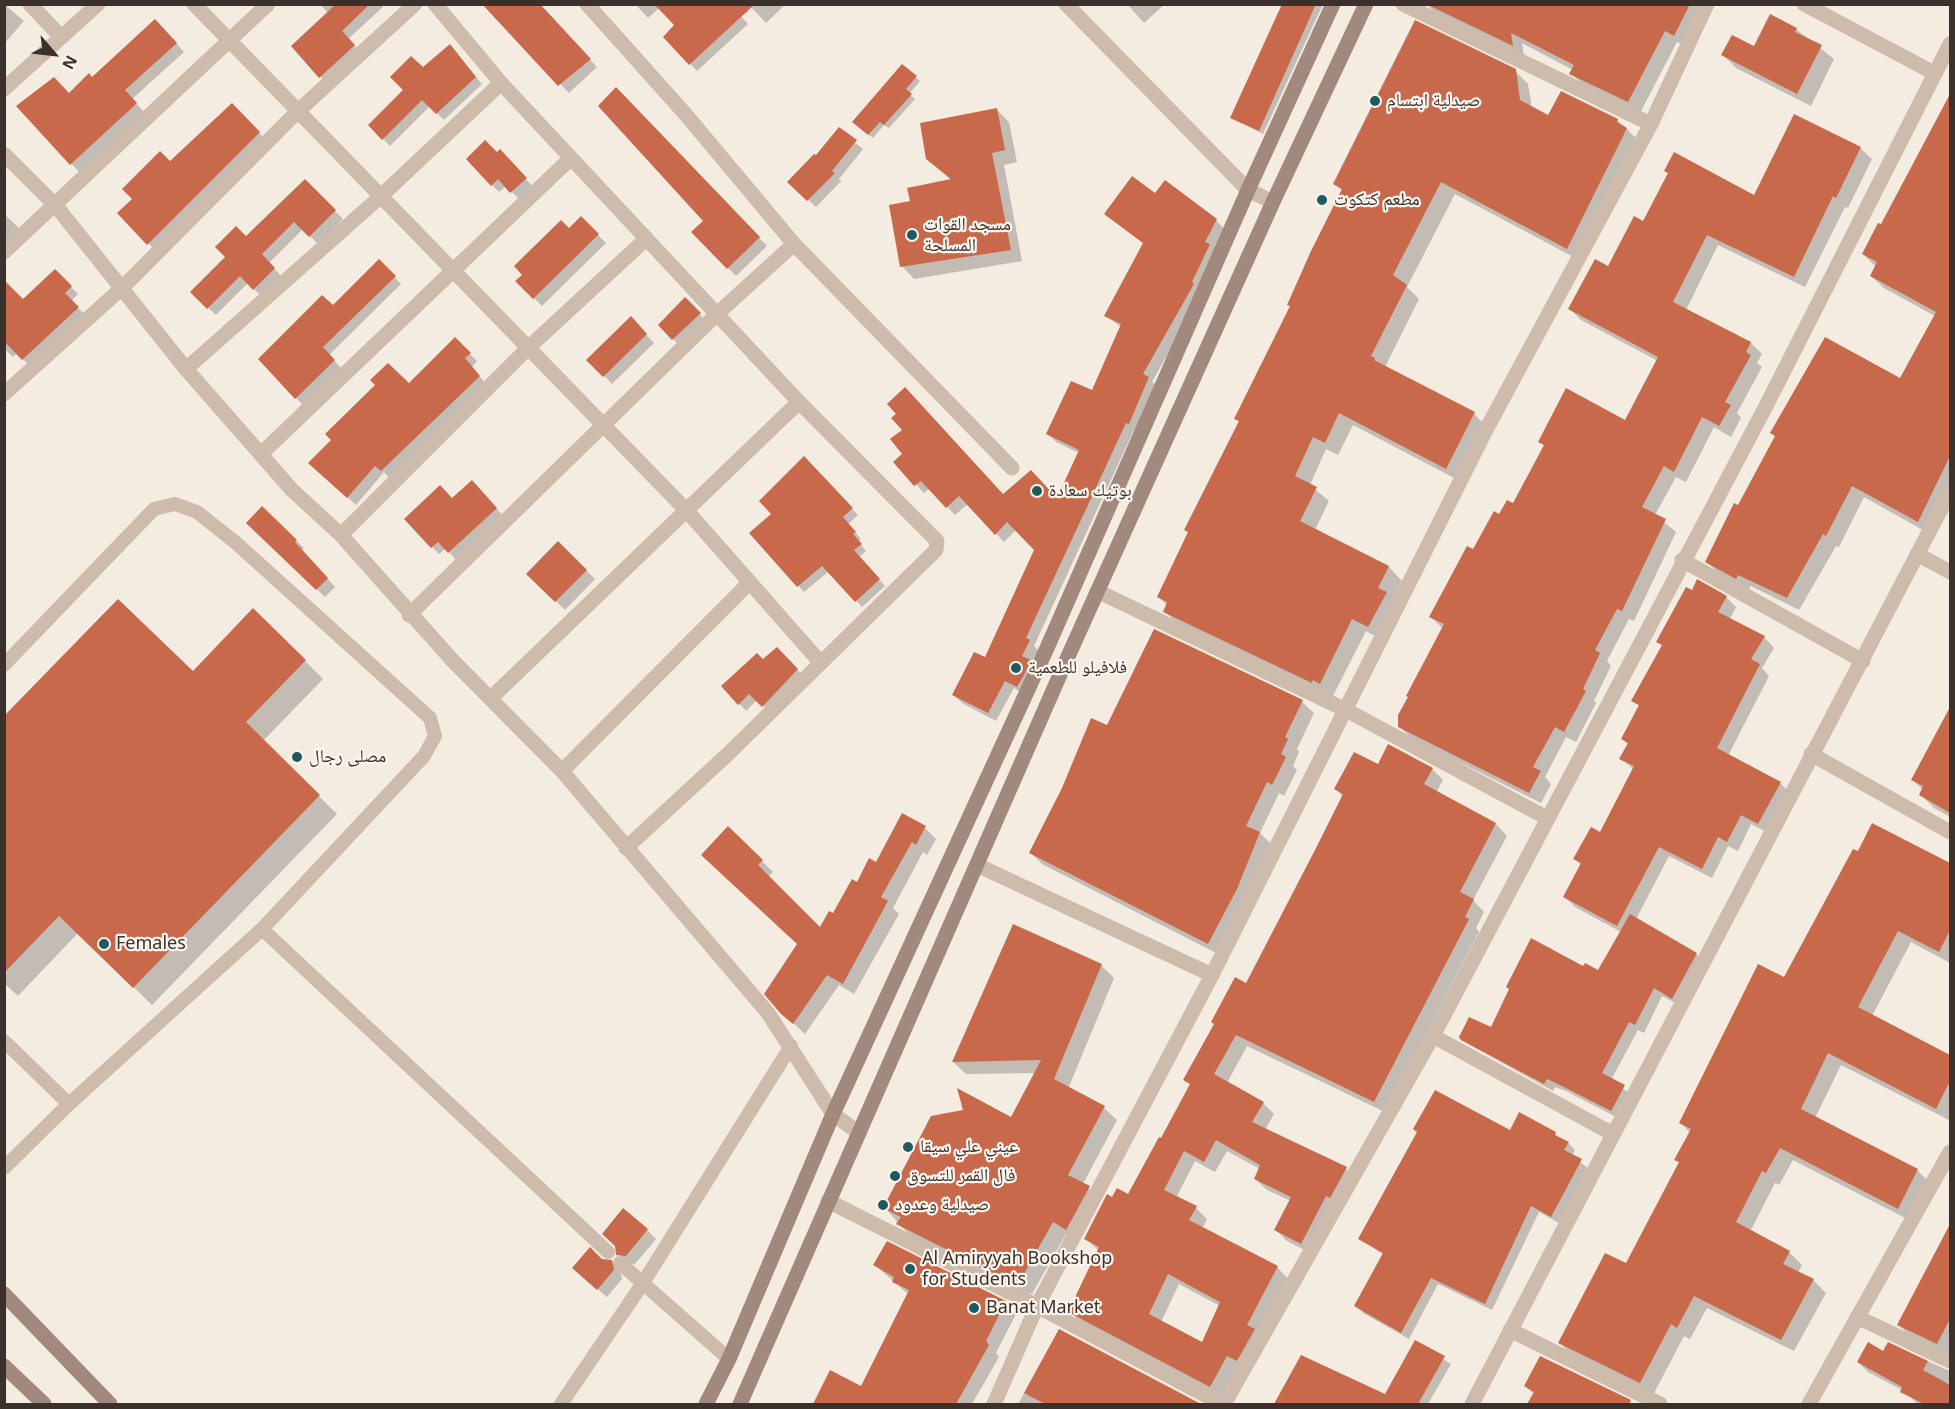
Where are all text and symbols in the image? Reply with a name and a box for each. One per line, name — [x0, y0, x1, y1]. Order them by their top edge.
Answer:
north arrow — [24, 24, 84, 84]
text: N — [57, 52, 83, 73]
place label: صيدلية ابتسام — [1387, 90, 1480, 112]
marker: صيدلية ابتسام — [1368, 94, 1382, 108]
place label: مطعم كتكوت — [1334, 189, 1420, 211]
marker: مطعم كتكوت — [1315, 193, 1329, 207]
place label: مسجد القوات المسلحة — [924, 214, 1011, 256]
marker: مسجد القوات المسلحة — [905, 228, 919, 242]
place label: بوتيك سعادة — [1049, 480, 1132, 502]
marker: بوتيك سعادة — [1030, 484, 1044, 498]
place label: فلافيلو للطعمية — [1028, 657, 1127, 679]
marker: فلافيلو للطعمية — [1009, 661, 1023, 675]
place label: مصلى رجال — [309, 746, 386, 768]
marker: مصلى رجال — [290, 750, 304, 764]
place label: Females — [116, 933, 186, 955]
marker: Females — [97, 937, 111, 951]
place label: عيني علي سيقا — [920, 1136, 1018, 1158]
marker: عيني علي سيقا — [901, 1140, 915, 1154]
place label: فال القمر للتسوق — [907, 1165, 1016, 1187]
marker: فال القمر للتسوق — [888, 1169, 902, 1183]
place label: صيدلية وعدود — [895, 1194, 989, 1216]
marker: صيدلية وعدود — [876, 1198, 890, 1212]
place label: Al Amiryyah Bookshop for Students — [922, 1248, 1112, 1290]
marker: Al Amiryyah Bookshop for Students — [903, 1262, 917, 1276]
place label: Banat Market — [986, 1297, 1100, 1319]
marker: Banat Market — [967, 1301, 981, 1315]

